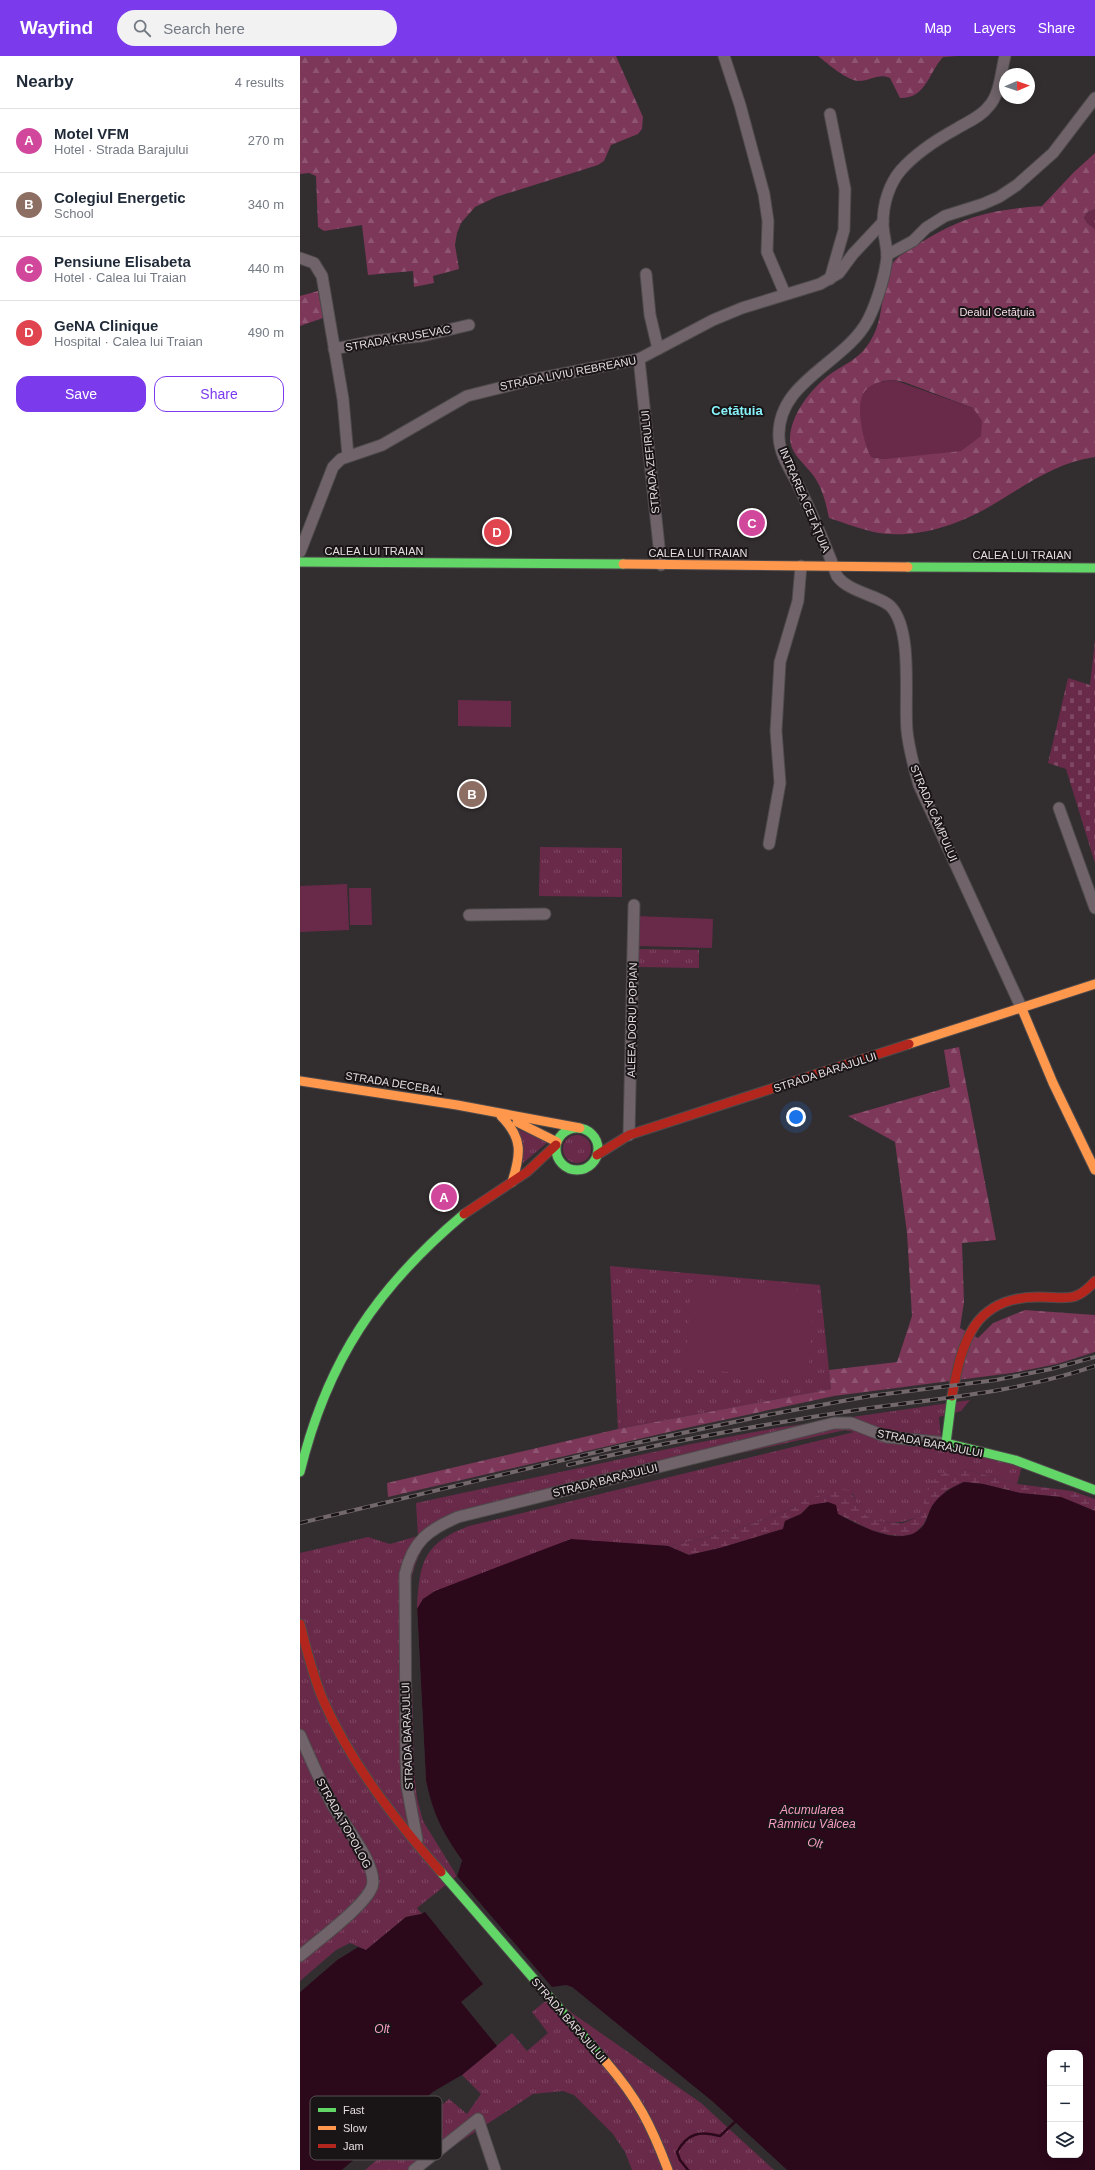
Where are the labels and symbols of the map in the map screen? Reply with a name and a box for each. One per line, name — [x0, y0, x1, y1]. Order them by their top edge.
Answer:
north arrow — [999, 68, 1035, 104]
park label: Dealul Cetățuia — [959, 306, 1035, 318]
street label: STRADA KRUSEVAC — [344, 323, 452, 353]
street label: STRADA LIVIU REBREANU — [499, 354, 637, 392]
district label: Cetățuia — [711, 403, 763, 418]
street label: STRADA ZEFIRULUI — [639, 410, 661, 514]
street label: INTRAREA CETĂȚUIA — [778, 446, 833, 555]
pin: C — [739, 508, 765, 538]
pin: D — [484, 517, 510, 547]
street label: CALEA LUI TRAIAN — [325, 545, 423, 557]
street label: CALEA LUI TRAIAN — [649, 547, 747, 559]
street label: CALEA LUI TRAIAN — [973, 549, 1071, 561]
street label: STRADA CÂMPULUI — [908, 763, 960, 863]
pin: B — [459, 779, 485, 809]
street label: ALEEA DORU POPIAN — [625, 962, 639, 1078]
street label: STRADA BARAJULUI — [772, 1050, 878, 1094]
street label: STRADA DECEBAL — [344, 1069, 444, 1097]
your location — [786, 1107, 806, 1127]
pin: A — [431, 1182, 457, 1212]
street label: STRADA BARAJULUI — [876, 1427, 984, 1459]
street label: STRADA BARAJULUI — [551, 1461, 659, 1499]
street label: STRADA BARAJULUI — [399, 1682, 415, 1790]
street label: STRADA TOPOLOG — [314, 1776, 374, 1870]
water label: Acumularea Râmnicu Vâlcea — [768, 1803, 856, 1831]
water label: Olt — [806, 1835, 825, 1851]
street label: STRADA BARAJULUI — [529, 1975, 609, 2065]
water label: Olt — [374, 2022, 390, 2036]
legend — [310, 2096, 442, 2160]
text: Fast — [343, 2104, 364, 2116]
text: Slow — [343, 2122, 367, 2134]
text: Jam — [343, 2140, 364, 2152]

